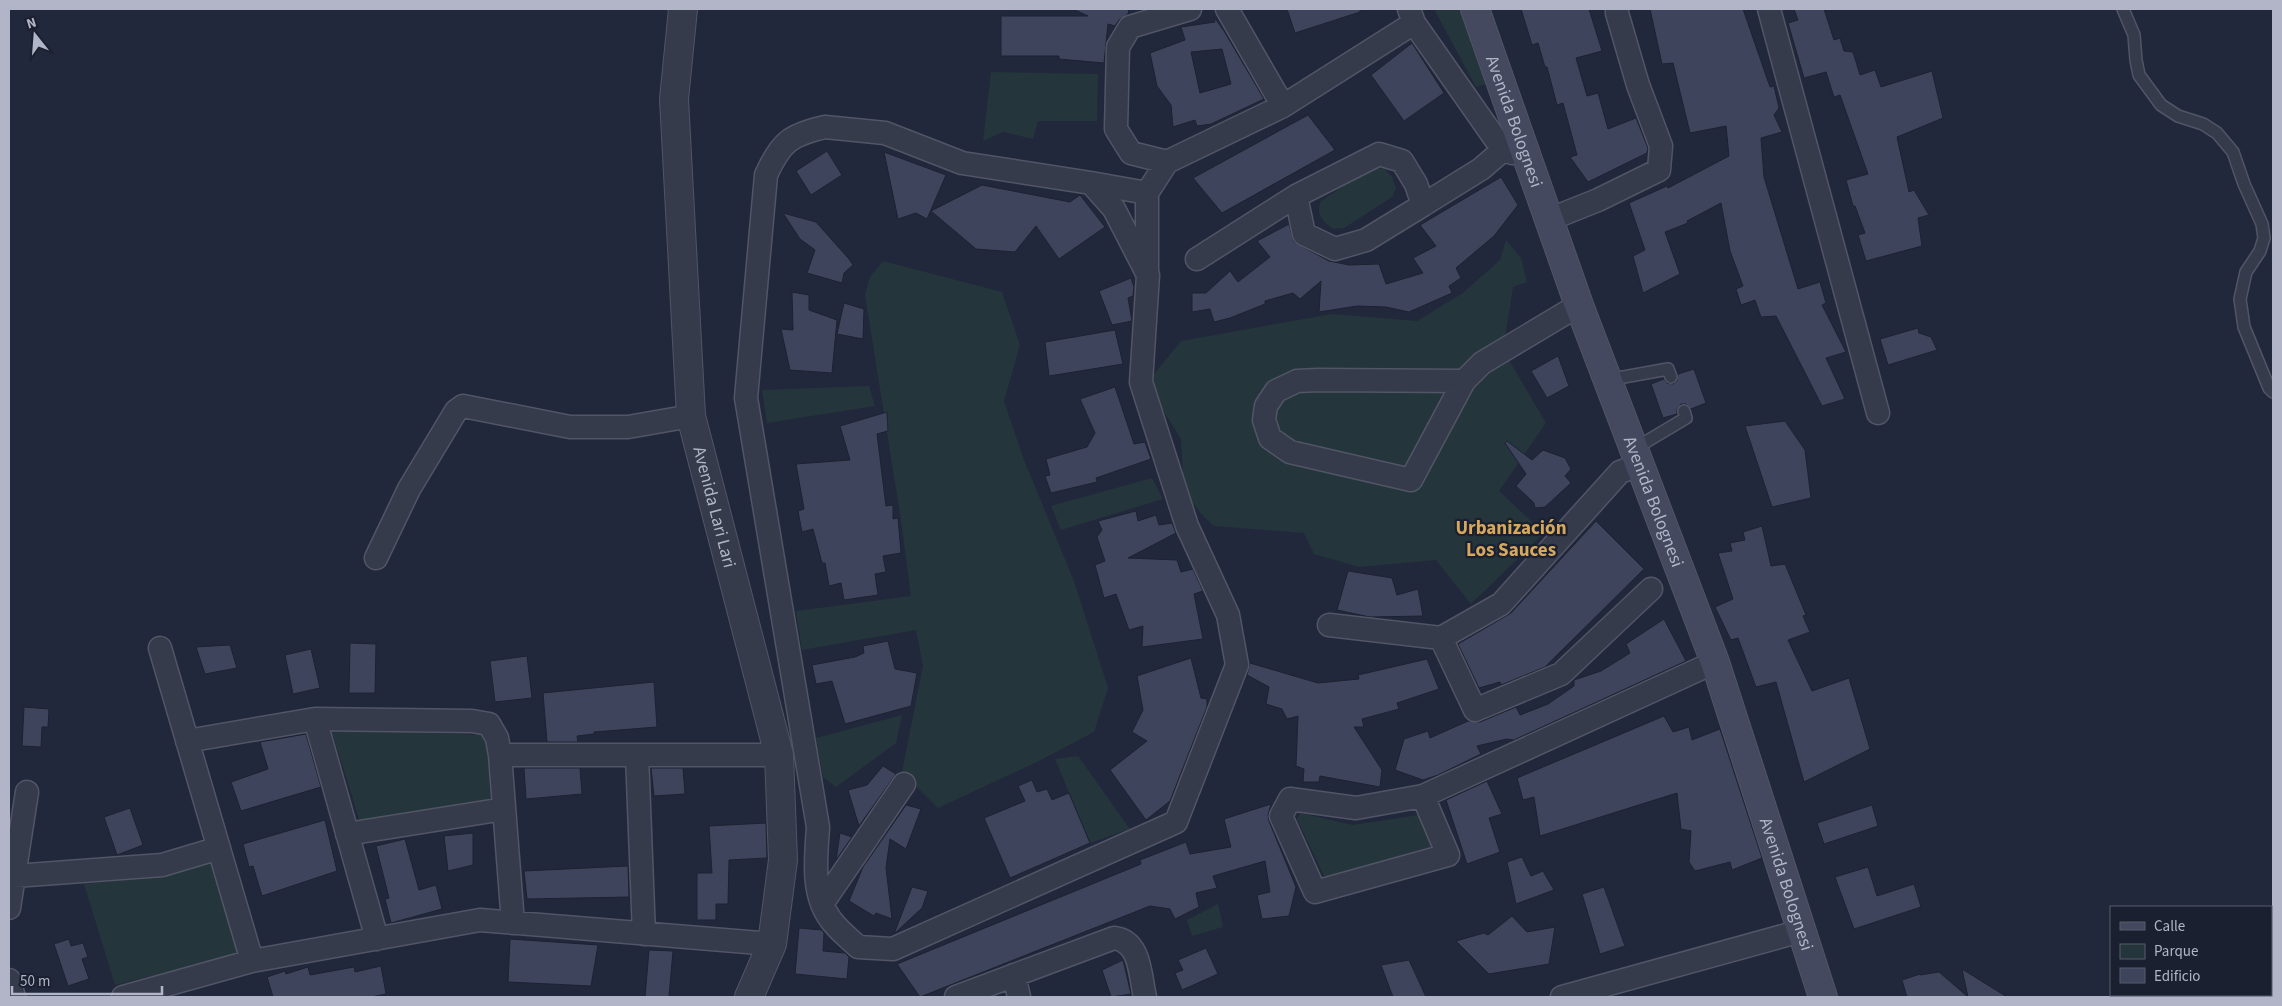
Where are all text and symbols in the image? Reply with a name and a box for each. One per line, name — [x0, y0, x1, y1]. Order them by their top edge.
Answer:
north arrow — [10, 10, 60, 60]
text: N — [24, 13, 39, 34]
street label: Avenida Bolognesi — [1479, 52, 1549, 191]
street label: Avenida Bolognesi — [1617, 433, 1690, 571]
street label: Avenida Lari Lari — [686, 444, 742, 571]
district label: Urbanización Los Sauces — [1455, 515, 1567, 564]
street label: Avenida Bolognesi — [1753, 814, 1819, 954]
legend — [2110, 906, 2272, 996]
text: Calle — [2154, 916, 2185, 937]
text: Parque — [2154, 941, 2198, 962]
scale bar — [12, 964, 162, 996]
text: Edificio — [2154, 966, 2201, 987]
text: 50 m — [20, 971, 50, 992]

